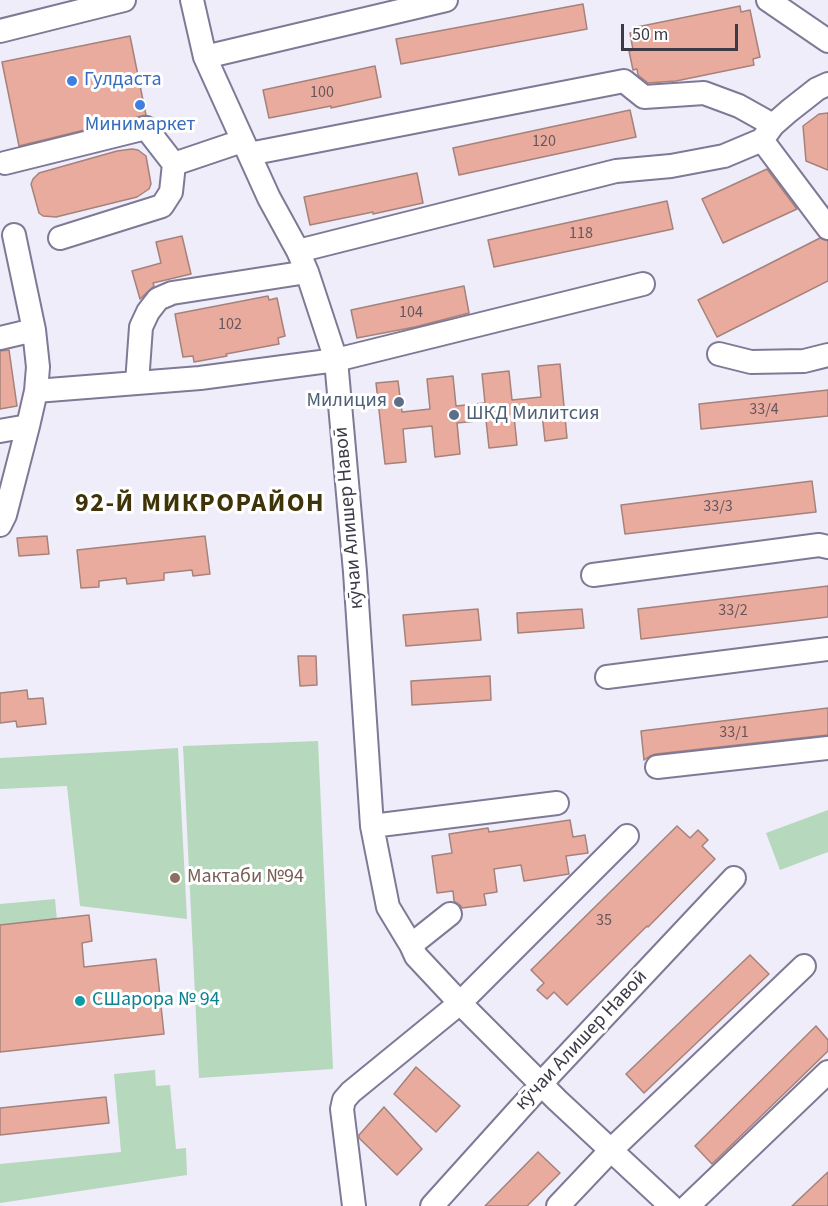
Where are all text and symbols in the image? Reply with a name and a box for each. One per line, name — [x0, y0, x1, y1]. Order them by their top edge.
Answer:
scale bar — [624, 12, 741, 50]
text: 50 m — [632, 22, 668, 47]
place label: Гулдаста — [84, 69, 161, 93]
marker: Гулдаста — [65, 74, 79, 88]
house number: 100 — [310, 83, 334, 103]
marker: Минимаркет — [133, 98, 147, 112]
place label: Минимаркет — [85, 114, 195, 138]
house number: 120 — [532, 132, 556, 152]
house number: 118 — [569, 224, 593, 244]
house number: 104 — [399, 303, 423, 323]
house number: 102 — [218, 315, 242, 335]
place label: Милиция — [306, 390, 387, 414]
marker: Милиция — [392, 395, 406, 409]
house number: 33/4 — [749, 400, 779, 420]
place label: ШКД Милитсия — [466, 403, 600, 427]
marker: ШКД Милитсия — [447, 408, 461, 422]
street label: кӯчаи Алишер Навоӣ — [330, 426, 370, 610]
district label: 92-Й МИКРОРАЙОН — [75, 489, 325, 521]
house number: 33/3 — [703, 497, 733, 517]
house number: 33/2 — [718, 601, 748, 621]
house number: 33/1 — [719, 723, 749, 743]
place label: Мактаби №94 — [187, 866, 304, 890]
marker: Мактаби №94 — [168, 871, 182, 885]
house number: 35 — [596, 911, 612, 931]
street label: кӯчаи Алишер Навоӣ — [511, 966, 653, 1116]
place label: СШарора № 94 — [92, 989, 220, 1013]
marker: СШарора № 94 — [73, 994, 87, 1008]

